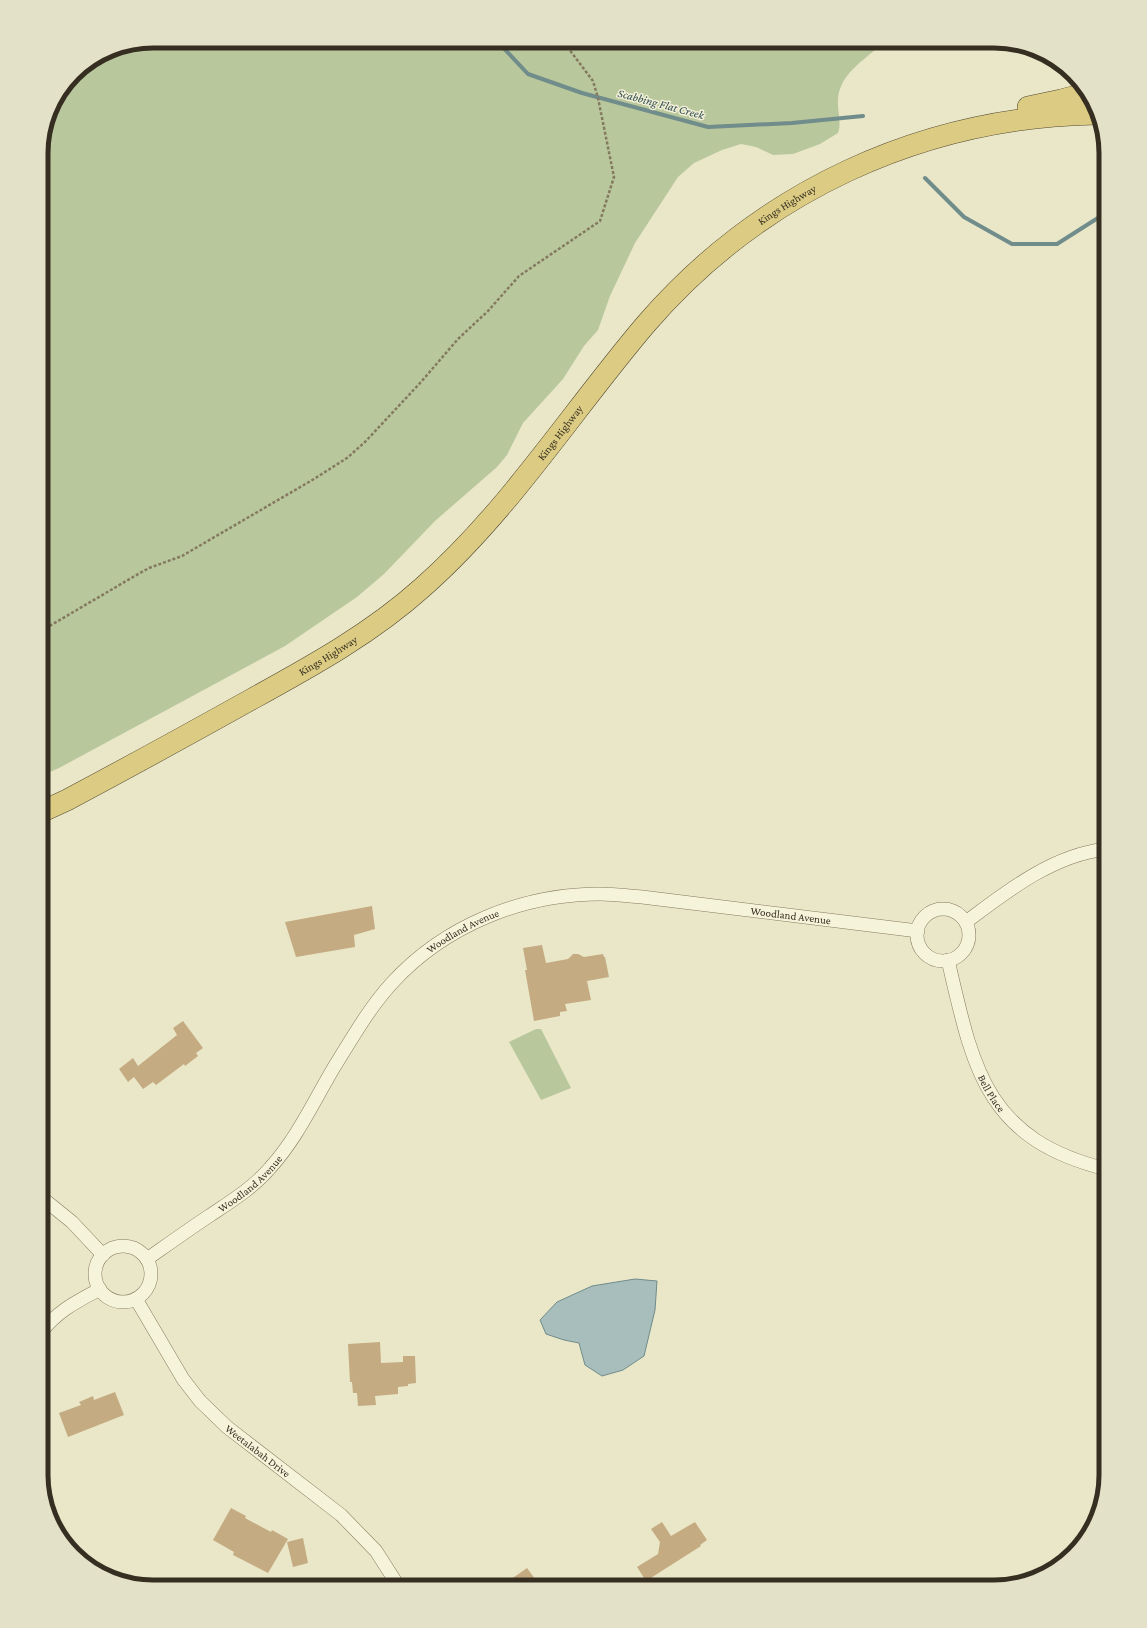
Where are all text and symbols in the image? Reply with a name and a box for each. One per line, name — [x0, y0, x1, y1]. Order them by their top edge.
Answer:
water label: Scabbing Flat Creek — [616, 86, 706, 122]
street label: Kings Highway — [755, 182, 819, 227]
street label: Kings Highway — [535, 402, 586, 462]
street label: Kings Highway — [297, 633, 361, 678]
street label: Woodland Avenue — [750, 904, 832, 926]
street label: Woodland Avenue — [424, 907, 501, 955]
street label: Bell Place — [976, 1073, 1008, 1115]
street label: Woodland Avenue — [216, 1153, 284, 1214]
street label: Weetalabah Drive — [223, 1422, 293, 1480]

